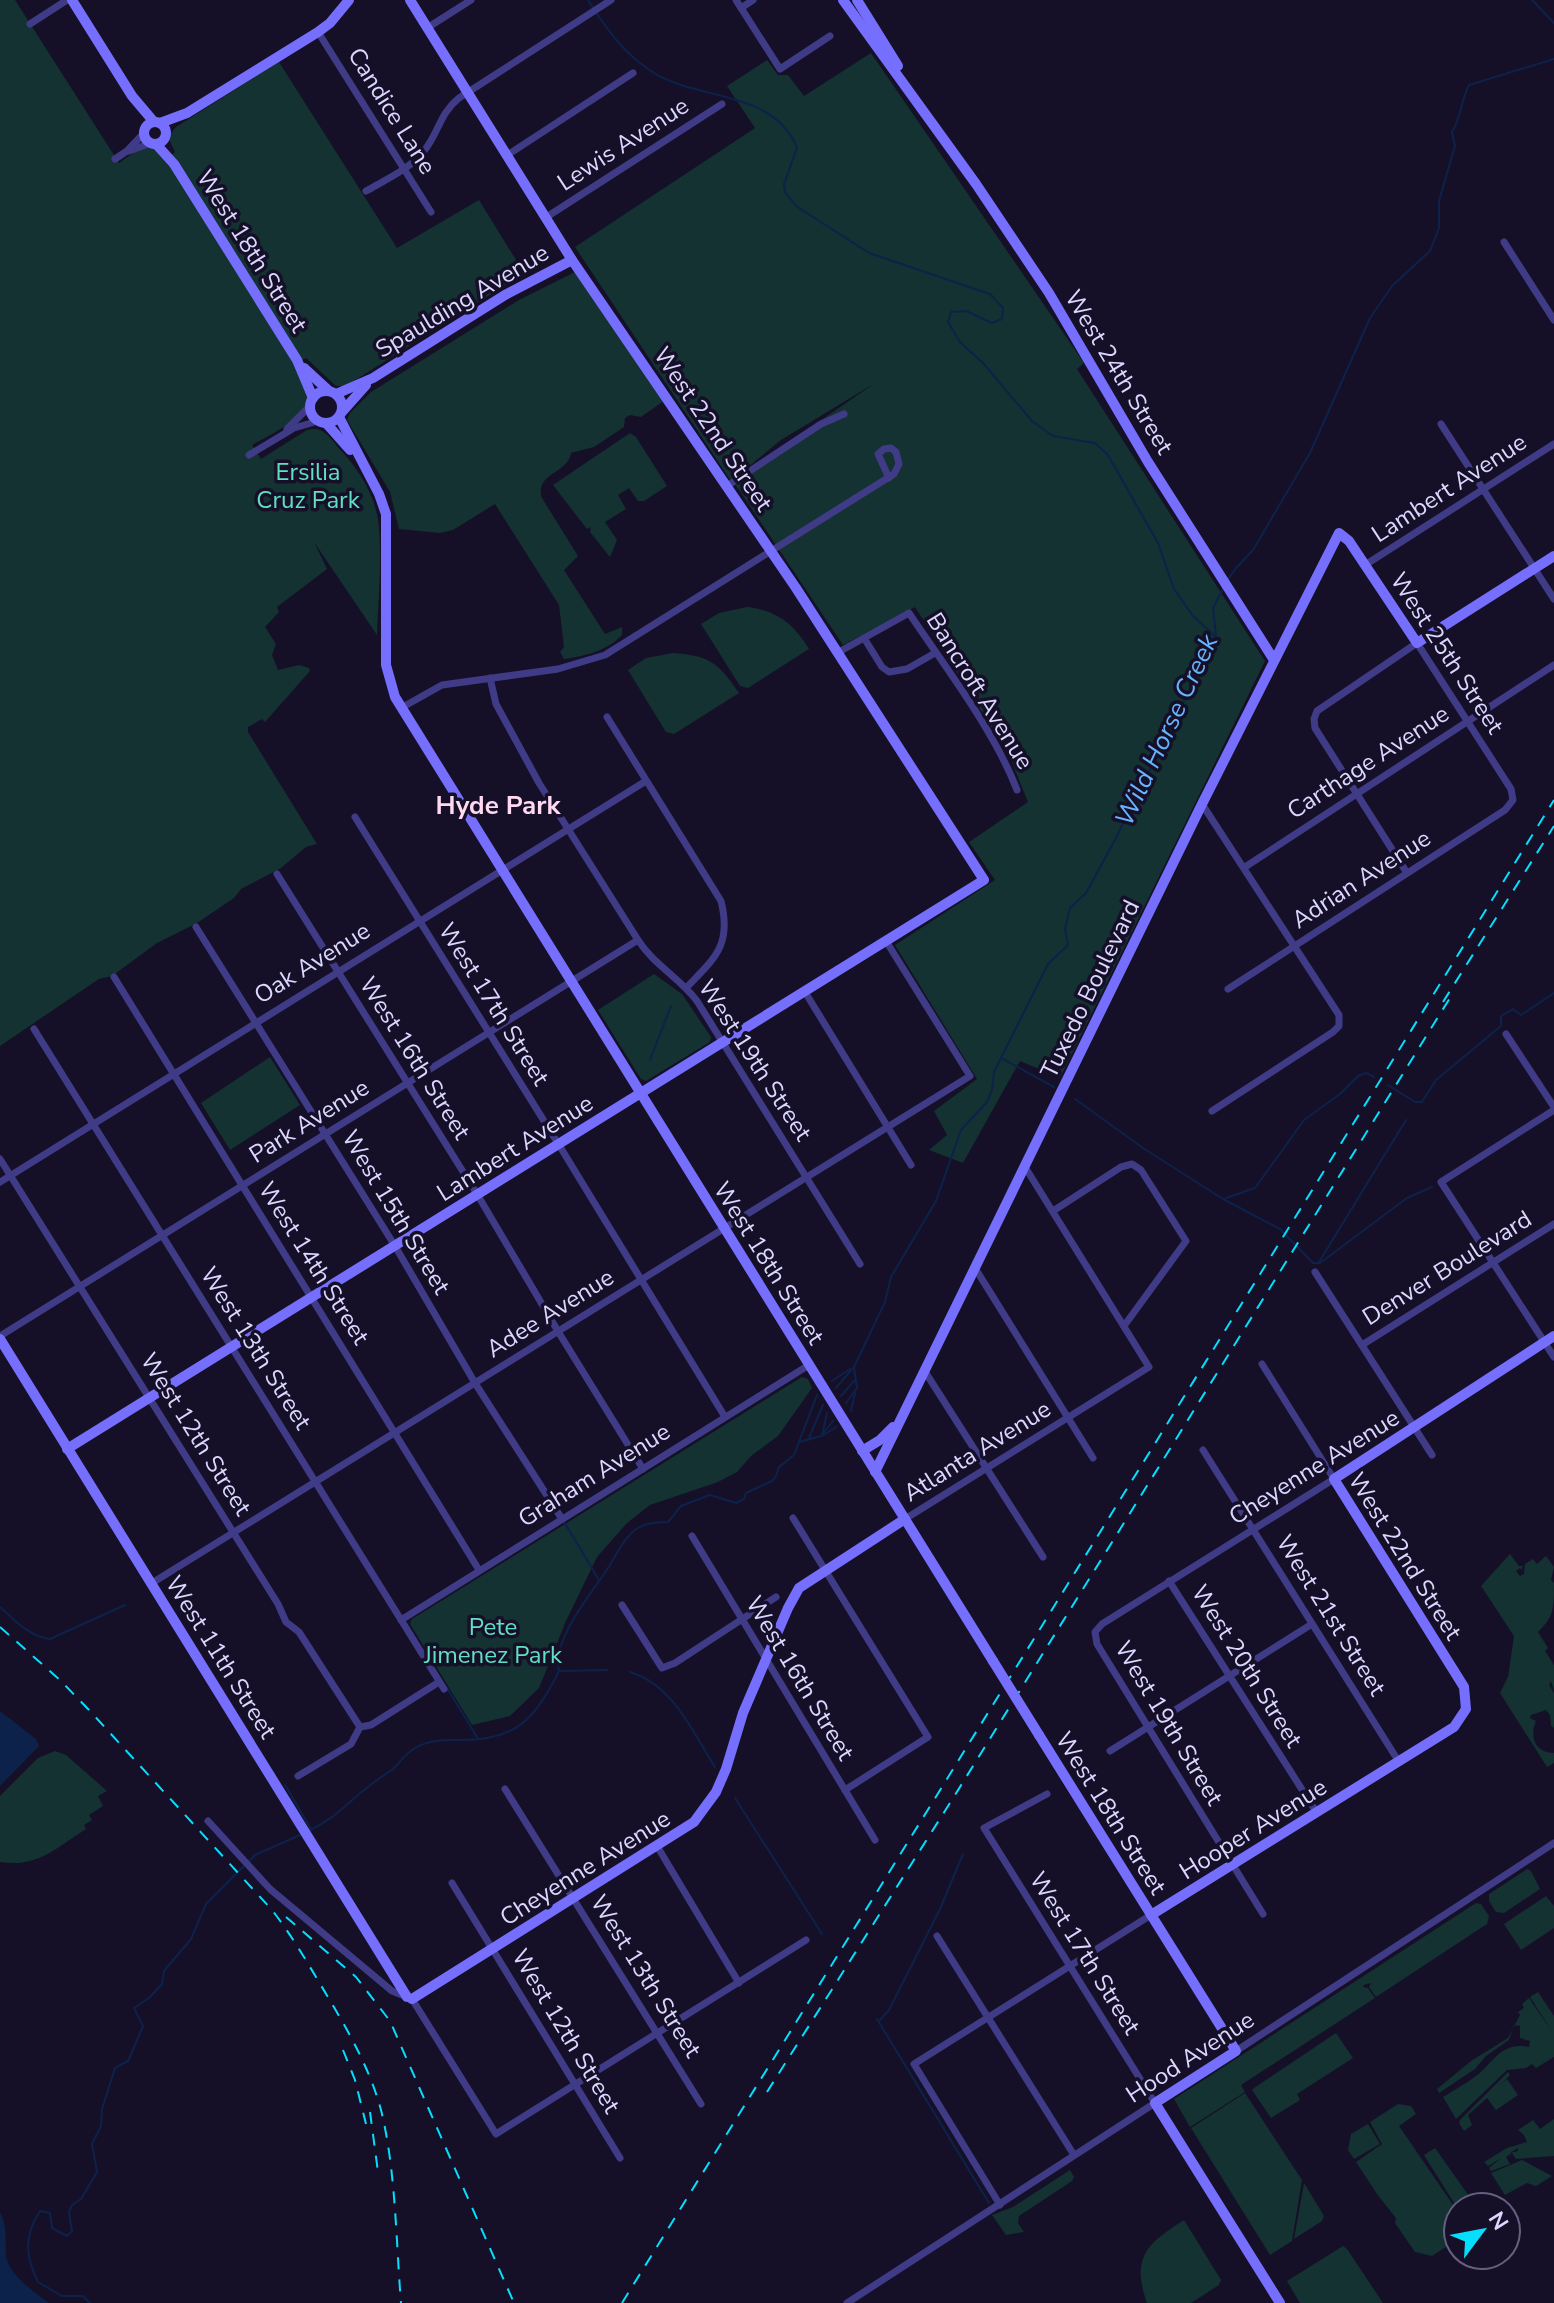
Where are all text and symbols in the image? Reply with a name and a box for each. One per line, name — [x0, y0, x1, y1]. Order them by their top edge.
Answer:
street label: Candice Lane — [340, 42, 444, 180]
street label: Lewis Avenue — [551, 90, 695, 198]
street label: West 18th Street — [189, 164, 315, 339]
street label: Spaulding Avenue — [369, 237, 555, 365]
street label: West 24th Street — [1057, 284, 1181, 461]
street label: West 22nd Street — [646, 341, 780, 518]
street label: Lambert Avenue — [1365, 426, 1533, 550]
park label: Ersilia Cruz Park — [256, 456, 361, 516]
street label: West 25th Street — [1383, 566, 1511, 740]
street label: Bancroft Avenue — [919, 607, 1041, 775]
water label: Wild Horse Creek — [1107, 628, 1227, 832]
street label: Carthage Avenue — [1281, 698, 1455, 826]
district label: Hyde Park — [436, 788, 562, 823]
street label: Adrian Avenue — [1285, 822, 1437, 936]
street label: Tuxedo Boulevard — [1033, 894, 1147, 1084]
street label: Oak Avenue — [248, 915, 376, 1011]
street label: West 17th Street — [431, 917, 557, 1092]
street label: West 16th Street — [352, 971, 478, 1146]
street label: West 19th Street — [691, 973, 819, 1147]
street label: Park Avenue — [243, 1071, 375, 1171]
street label: Lambert Avenue — [431, 1087, 599, 1209]
street label: West 15th Street — [334, 1124, 458, 1301]
street label: West 14th Street — [251, 1176, 377, 1351]
street label: West 18th Street — [706, 1176, 832, 1351]
street label: Denver Boulevard — [1356, 1203, 1538, 1333]
street label: West 13th Street — [193, 1261, 319, 1436]
street label: Adee Avenue — [480, 1261, 620, 1365]
street label: West 12th Street — [133, 1347, 259, 1522]
street label: Atlanta Avenue — [897, 1393, 1057, 1509]
street label: Cheyenne Avenue — [1223, 1402, 1405, 1532]
street label: Graham Avenue — [512, 1415, 676, 1535]
street label: West 22nd Street — [1341, 1466, 1470, 1646]
street label: West 21st Street — [1269, 1528, 1394, 1702]
street label: West 11th Street — [158, 1570, 284, 1745]
street label: West 20th Street — [1184, 1579, 1310, 1754]
street label: West 16th Street — [738, 1590, 862, 1767]
park label: Pete Jimenez Park — [423, 1611, 563, 1671]
street label: West 19th Street — [1107, 1635, 1231, 1812]
street label: West 18th Street — [1048, 1726, 1174, 1901]
street label: Hooper Avenue — [1173, 1771, 1333, 1887]
street label: Cheyenne Avenue — [494, 1803, 676, 1933]
street label: West 17th Street — [1022, 1866, 1148, 2041]
street label: West 13th Street — [583, 1889, 709, 2064]
street label: West 12th Street — [504, 1943, 628, 2120]
street label: Hood Avenue — [1120, 2004, 1260, 2110]
north arrow — [1442, 2191, 1522, 2271]
text: N — [1481, 2206, 1515, 2236]

